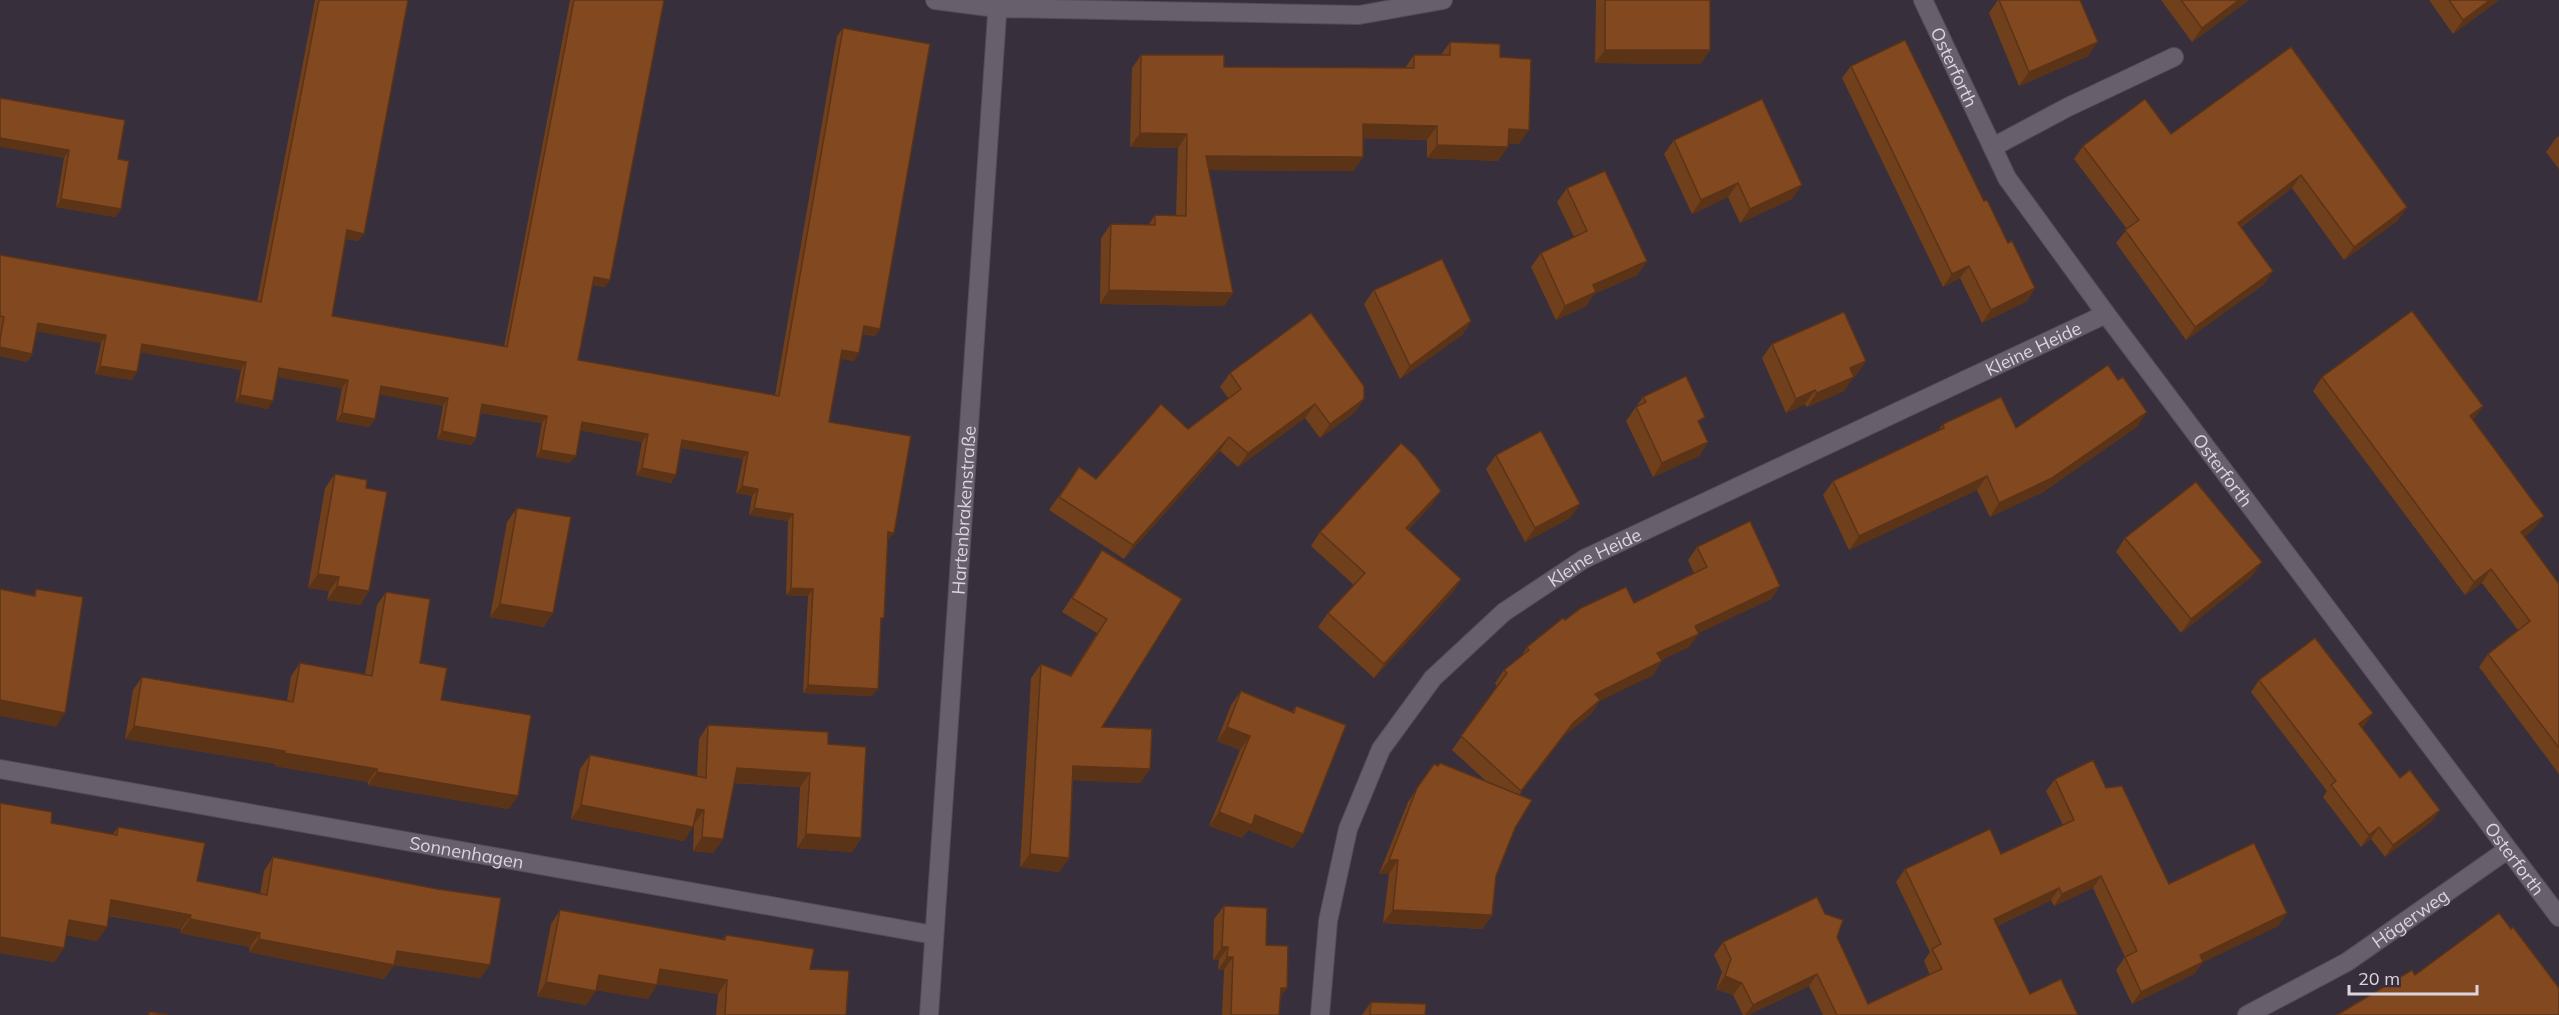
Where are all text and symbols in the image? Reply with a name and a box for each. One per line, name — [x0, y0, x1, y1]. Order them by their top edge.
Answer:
street label: Osterforth — [1926, 23, 1983, 111]
street label: Kleine Heide — [1981, 316, 2085, 381]
street label: Hartenbrakenstraße — [946, 425, 981, 595]
street label: Osterforth — [2188, 429, 2258, 511]
street label: Kleine Heide — [1543, 522, 1645, 592]
street label: Osterforth — [2480, 817, 2550, 900]
street label: Sonnenhagen — [408, 831, 526, 873]
street label: Hägerweg — [2367, 883, 2453, 953]
scale bar — [2349, 958, 2476, 996]
text: 20 m — [2358, 967, 2400, 990]

